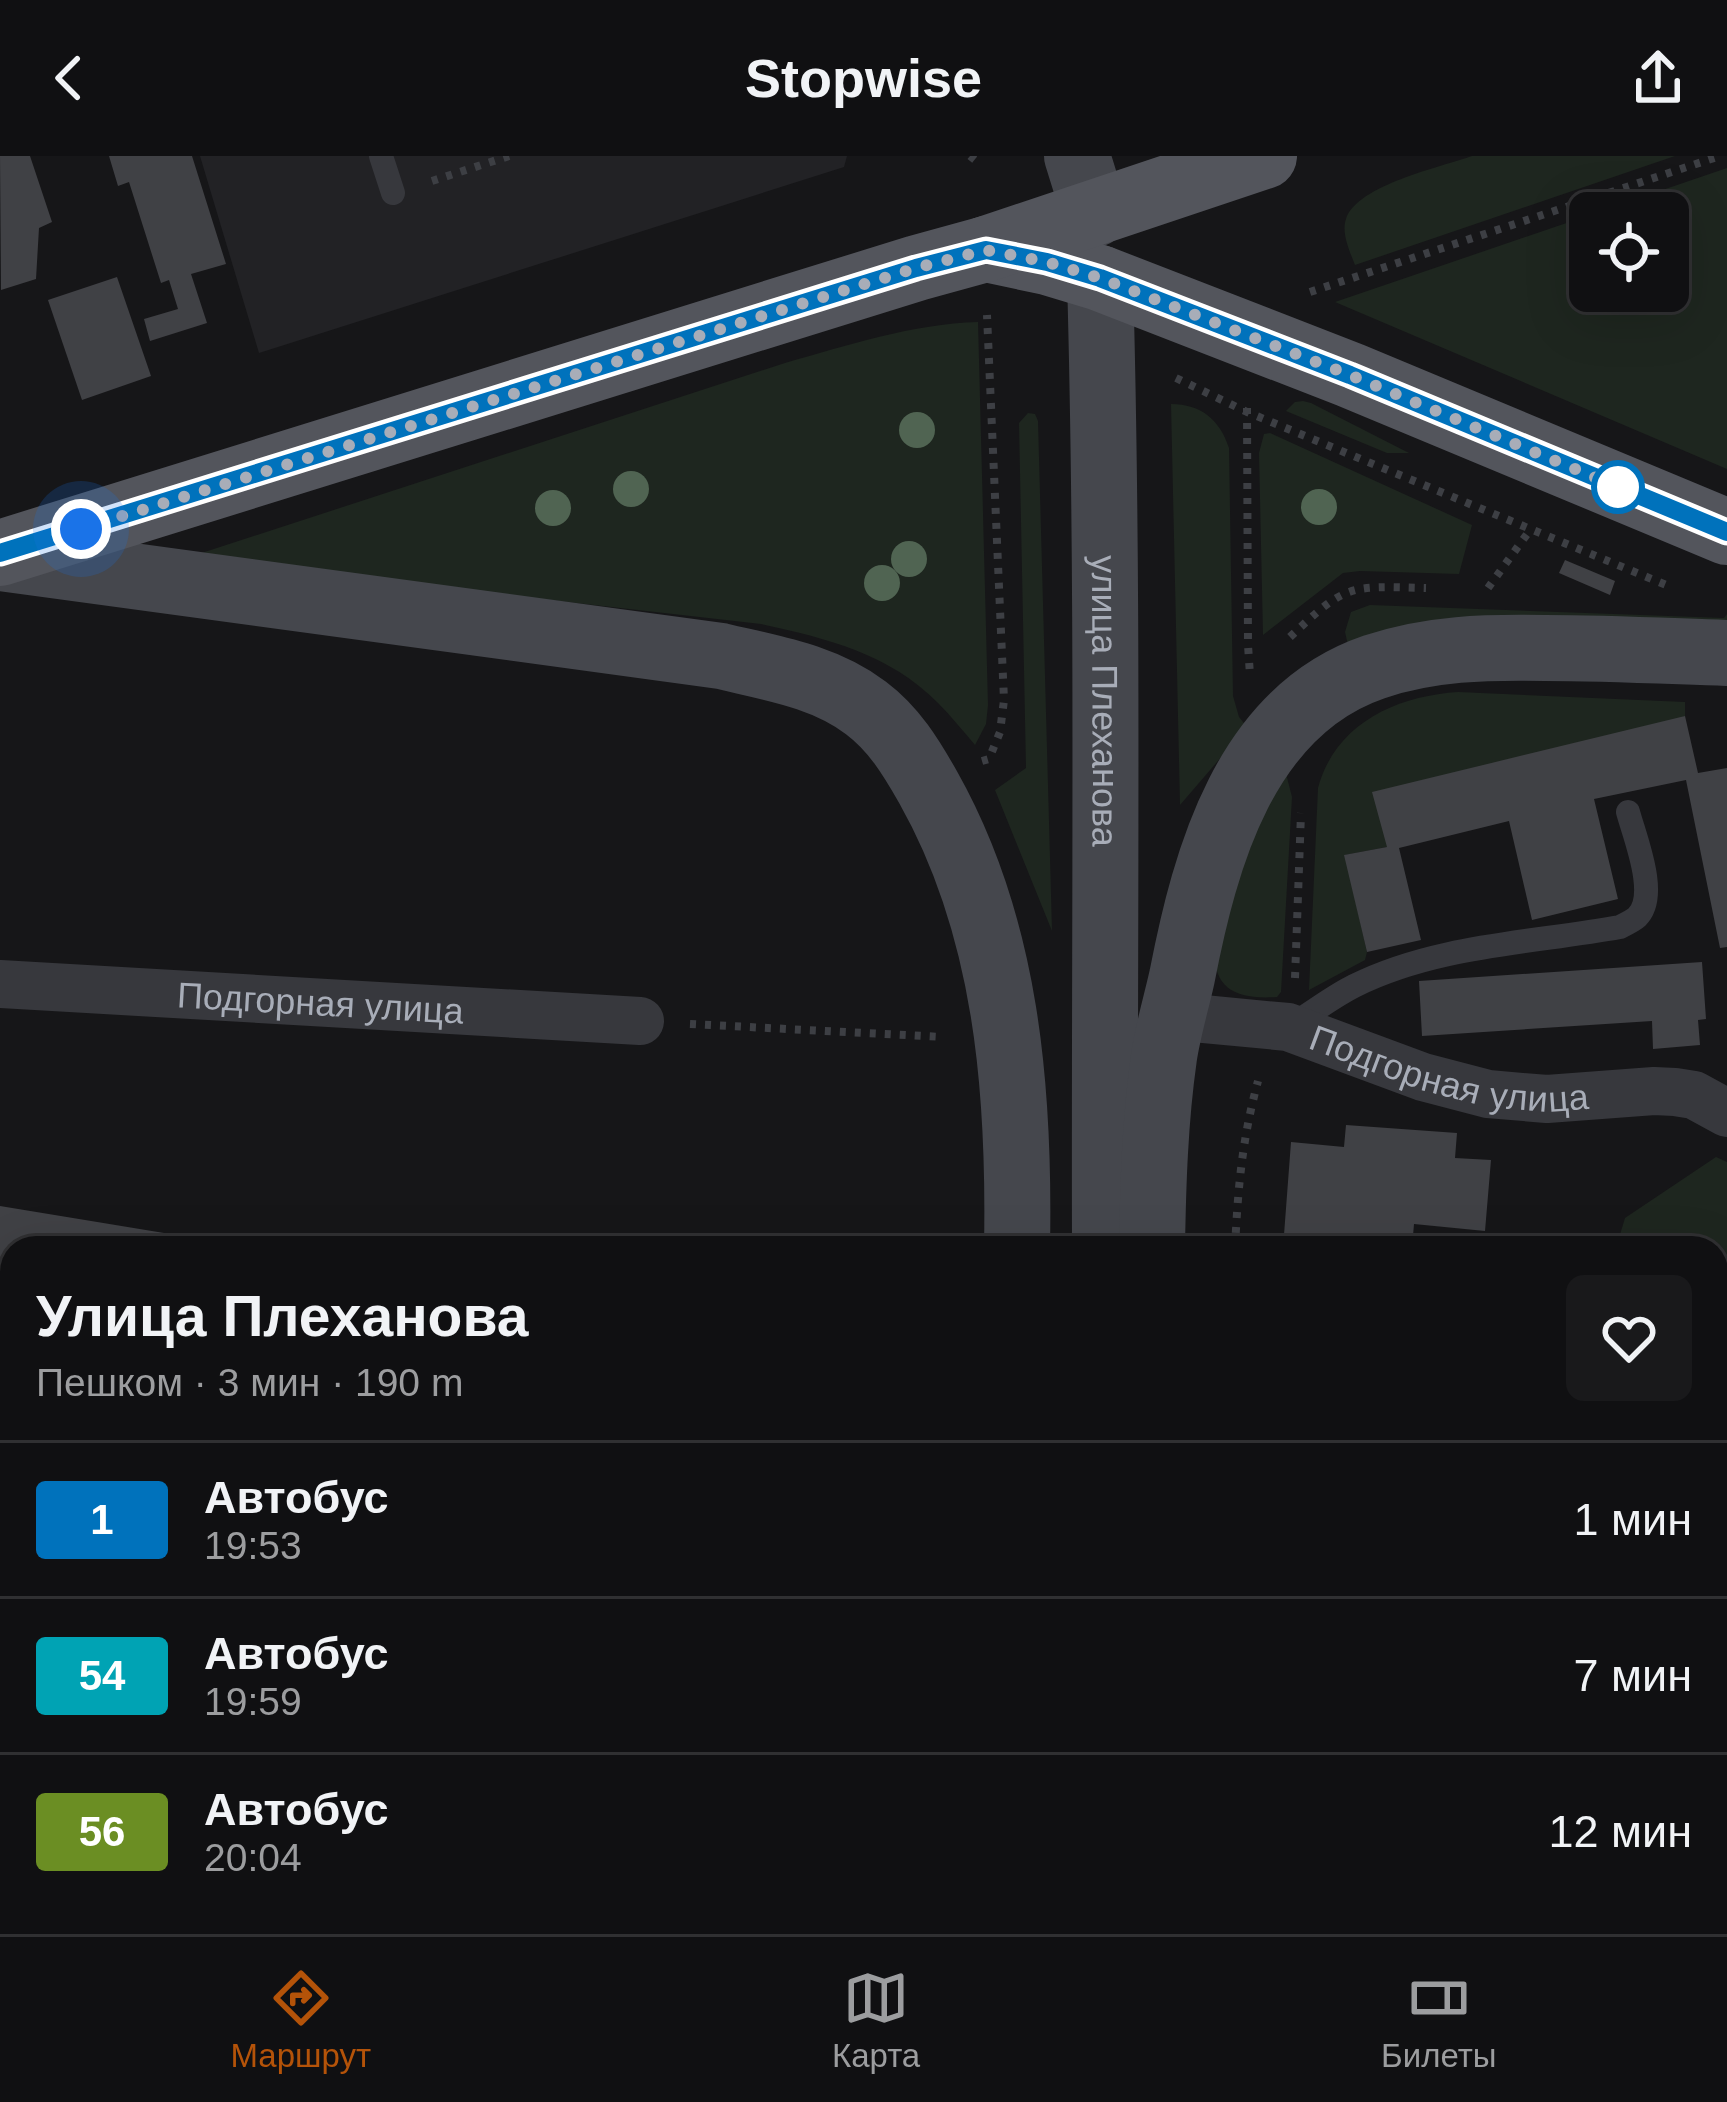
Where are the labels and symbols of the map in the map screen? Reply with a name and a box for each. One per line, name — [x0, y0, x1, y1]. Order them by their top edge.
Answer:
unlabelled marker — [1593, 462, 1643, 512]
your location — [51, 499, 111, 559]
street label: улица Плеханова — [1084, 555, 1126, 848]
street label: Подгорная улица — [176, 974, 466, 1032]
street label: Подгорная улица — [1304, 1017, 1591, 1120]

